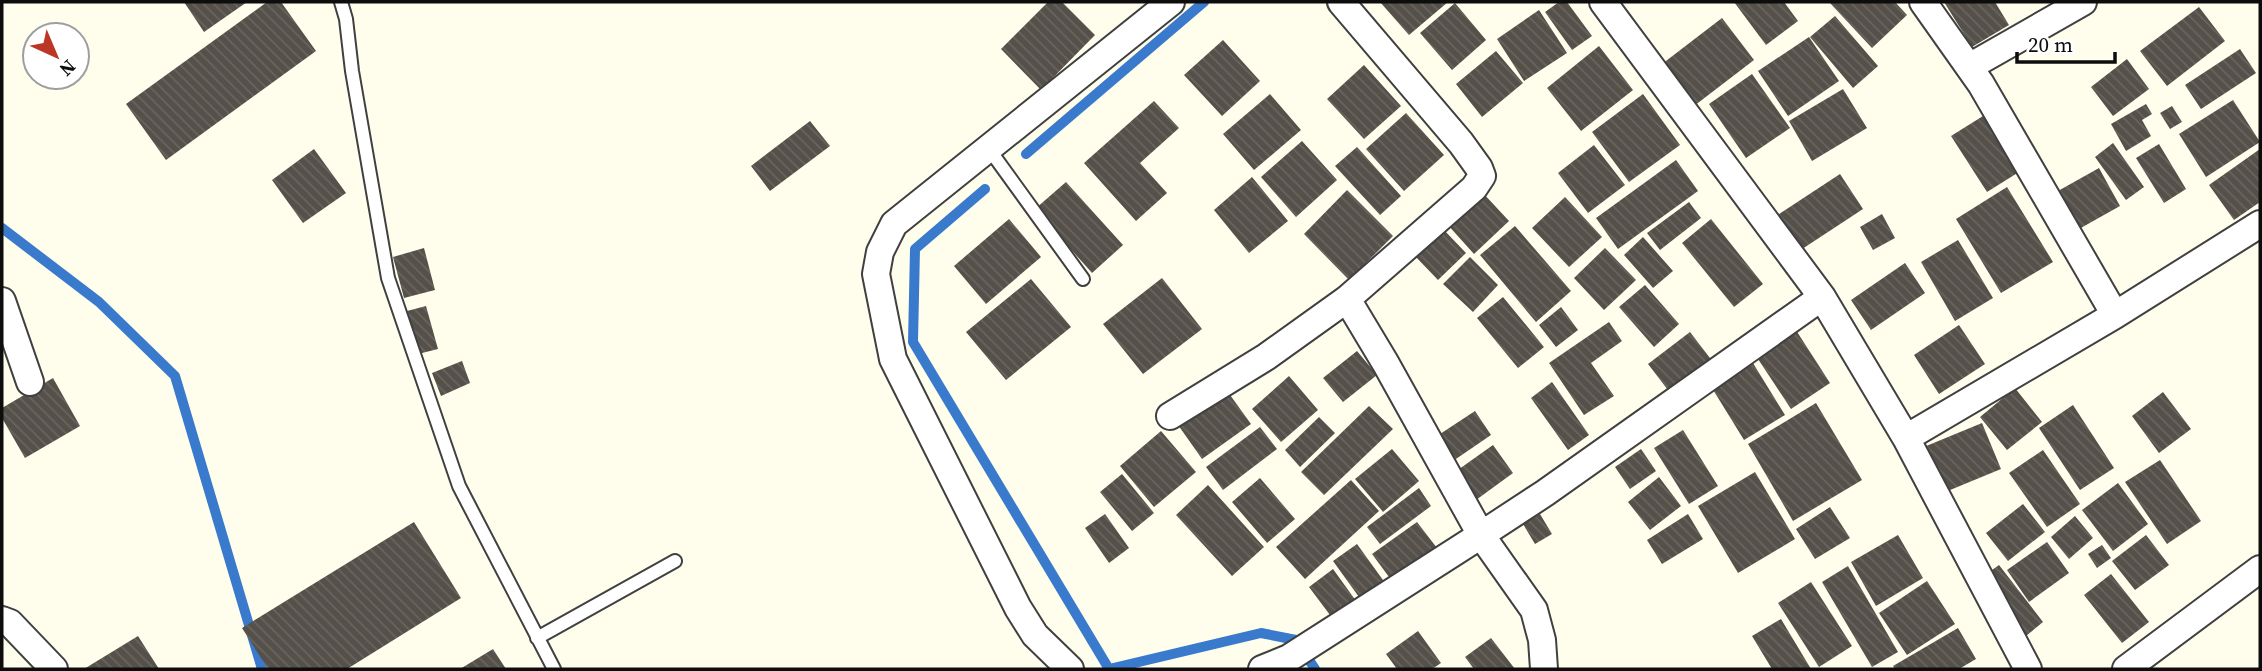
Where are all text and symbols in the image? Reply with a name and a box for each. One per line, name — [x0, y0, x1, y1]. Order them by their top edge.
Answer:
north arrow — [21, 21, 91, 91]
scale bar — [2017, 21, 2115, 65]
text: 20 m — [2028, 30, 2073, 59]
text: N — [54, 54, 82, 82]

